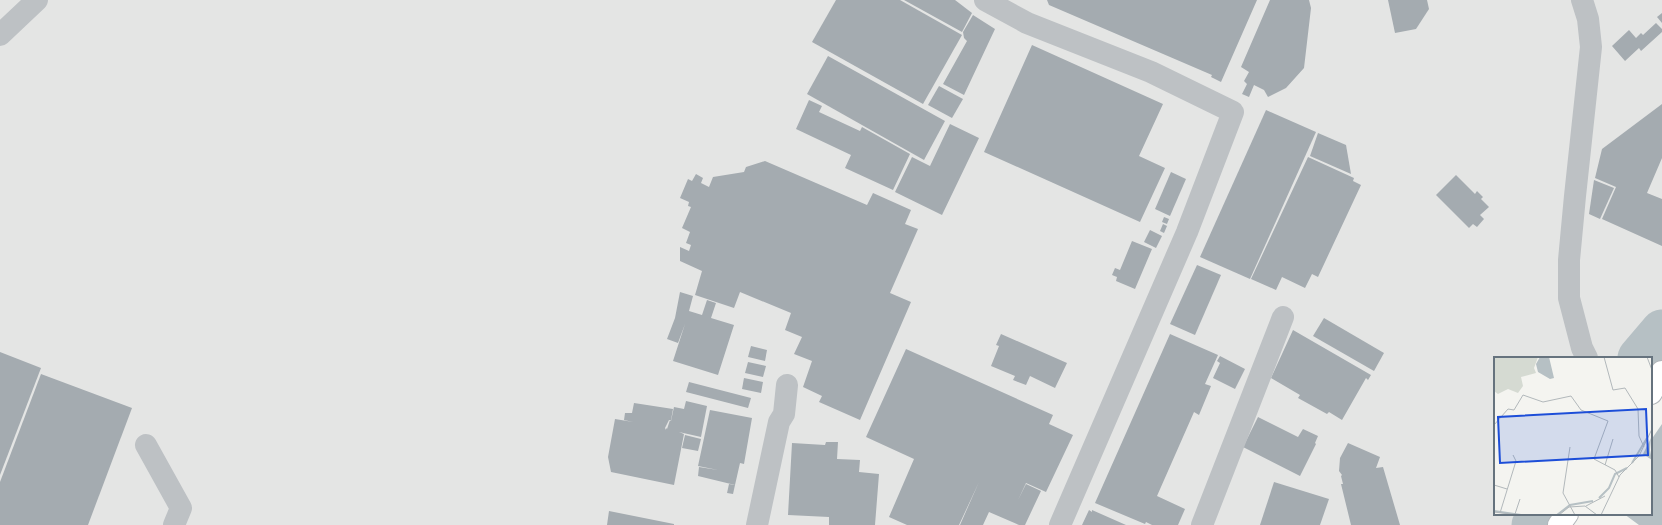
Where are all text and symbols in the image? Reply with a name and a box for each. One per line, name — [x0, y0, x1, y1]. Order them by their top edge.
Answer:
inset map — [1494, 357, 1652, 515]

